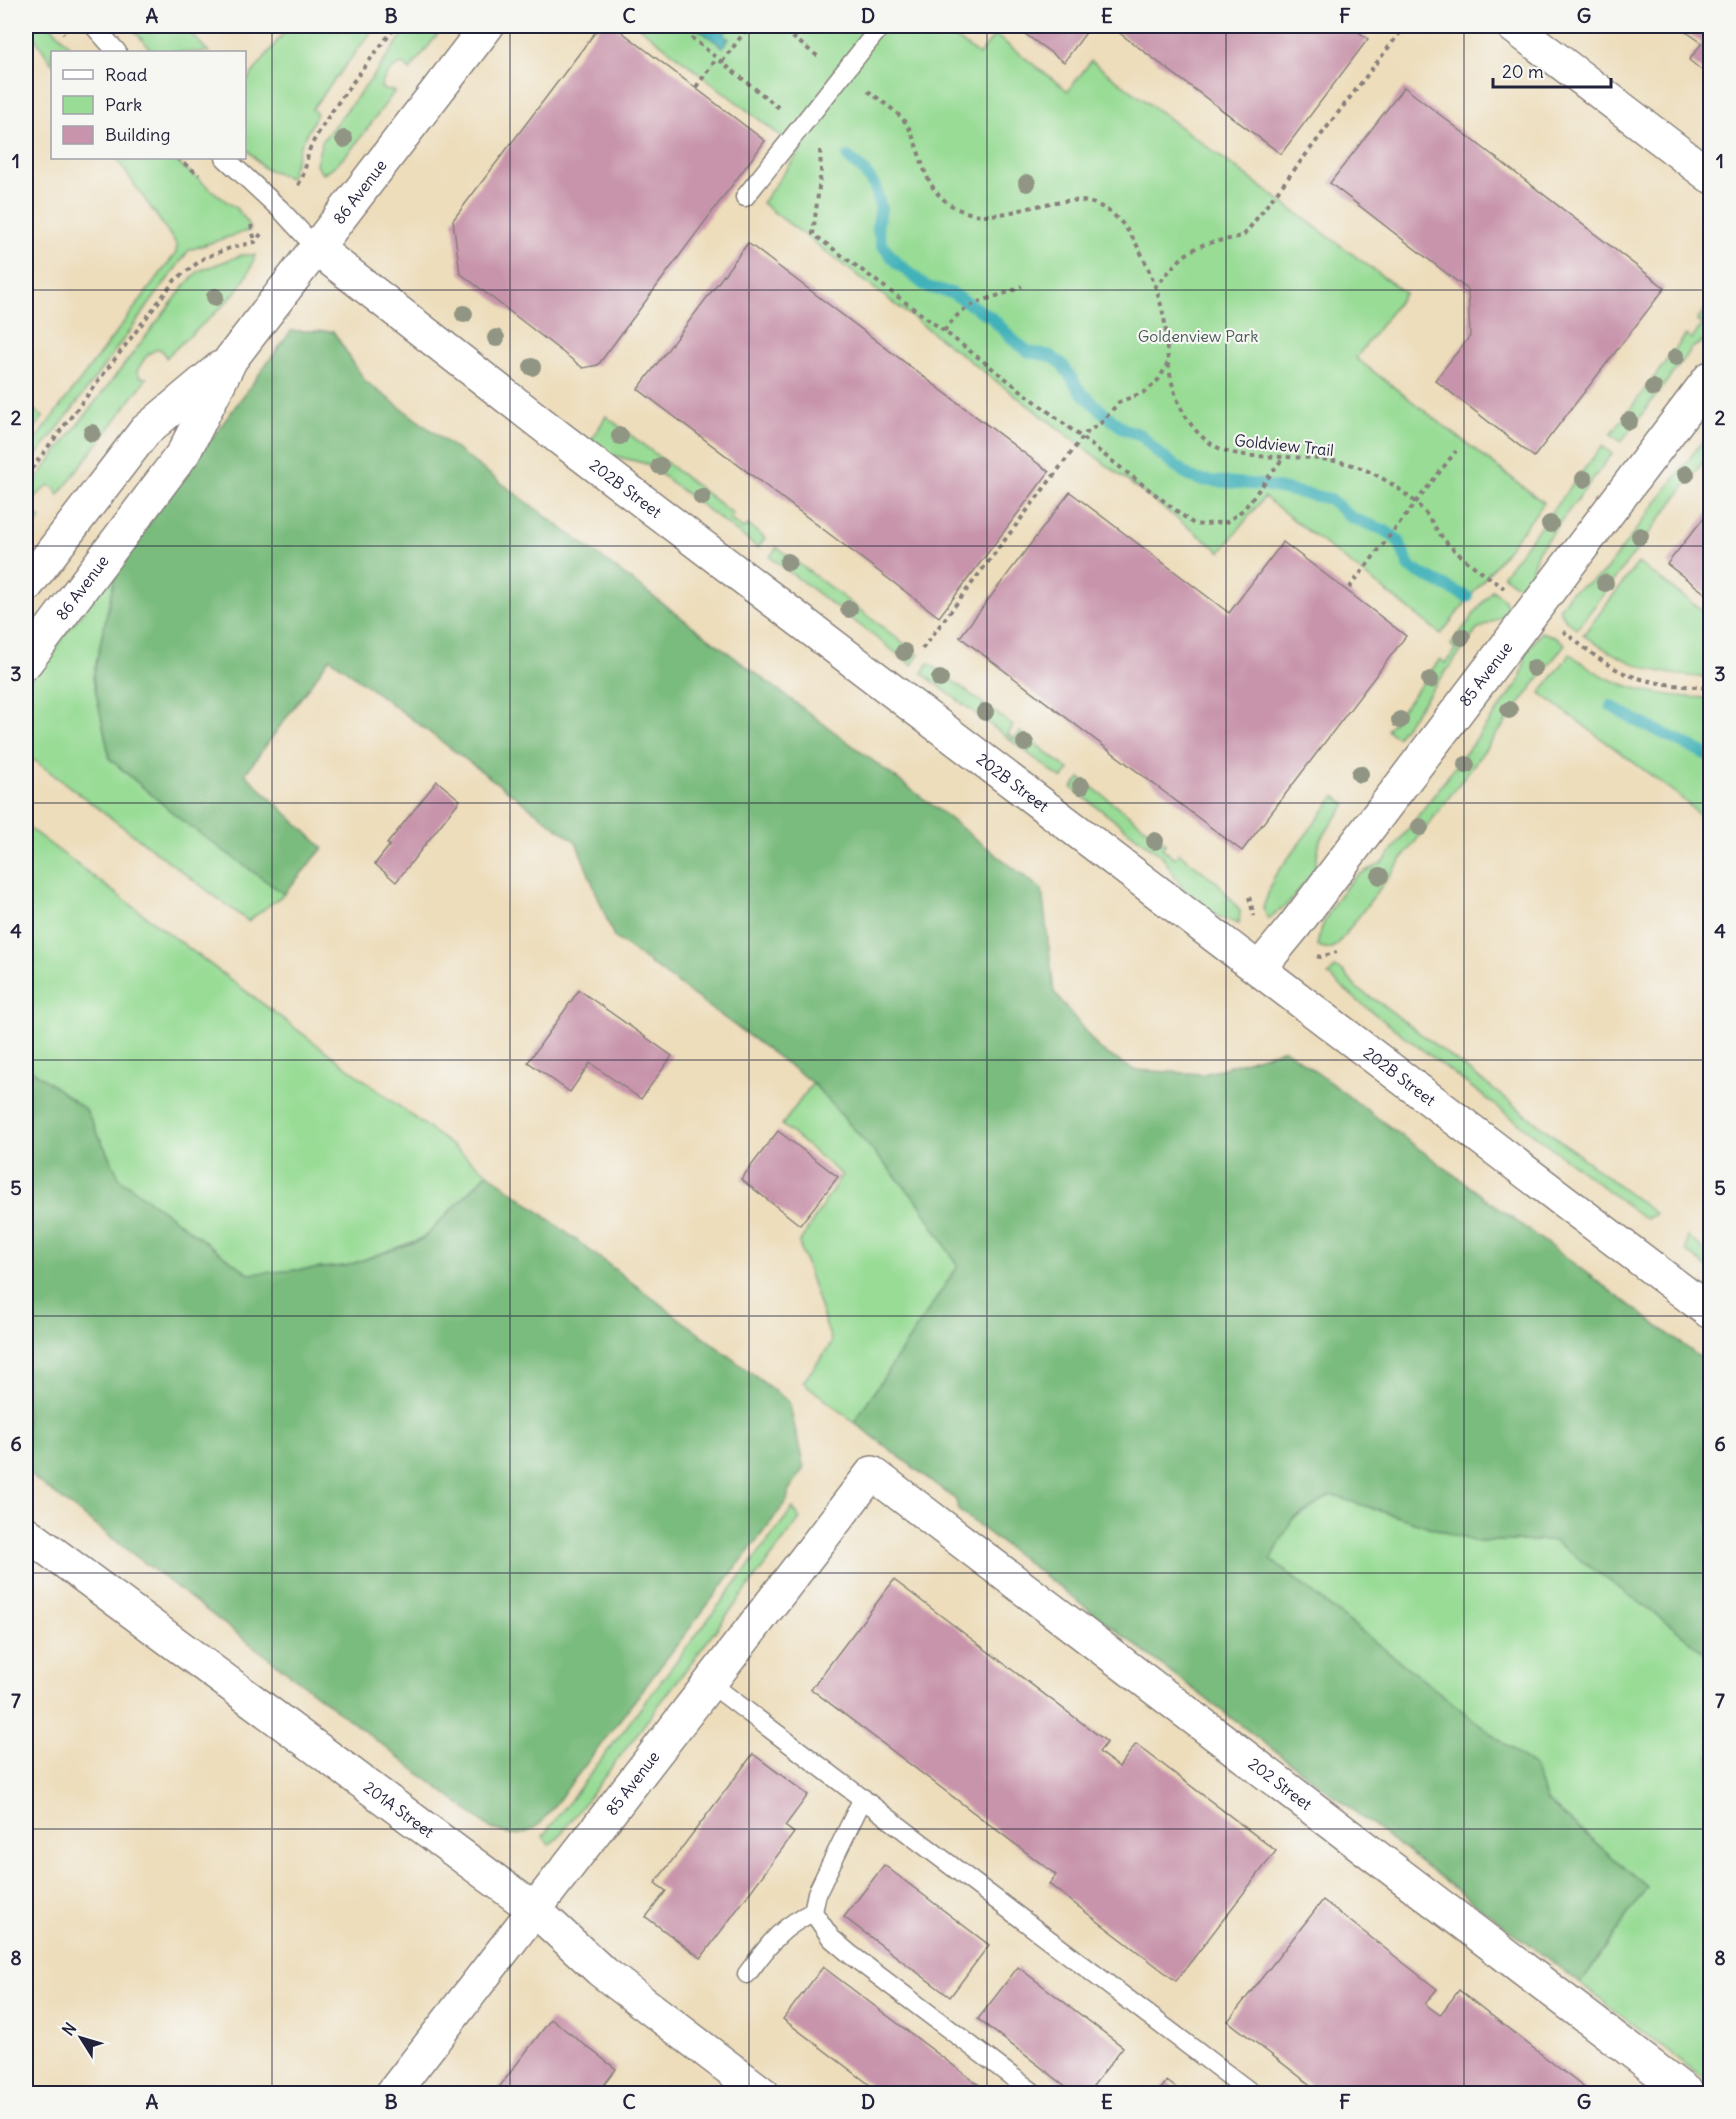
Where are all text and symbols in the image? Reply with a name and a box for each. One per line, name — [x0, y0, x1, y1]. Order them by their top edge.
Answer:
text: A — [146, 3, 159, 28]
text: B — [384, 3, 398, 28]
text: C — [622, 3, 636, 28]
text: D — [861, 3, 875, 28]
text: E — [1101, 3, 1113, 28]
text: F — [1339, 3, 1351, 28]
text: G — [1577, 3, 1591, 28]
legend — [51, 51, 246, 159]
scale bar — [1493, 51, 1612, 89]
text: 20 m — [1502, 60, 1544, 83]
text: Road — [105, 63, 148, 86]
text: Park — [105, 93, 142, 116]
text: Building — [105, 123, 170, 146]
text: 1 — [12, 148, 20, 173]
text: 1 — [1716, 148, 1724, 173]
street label: 86 Avenue — [329, 156, 391, 228]
park label: Goldenview Park — [1138, 326, 1258, 346]
text: 2 — [11, 405, 22, 430]
text: 2 — [1715, 405, 1726, 430]
street label: Goldview Trail — [1233, 430, 1335, 460]
street label: 202B Street — [586, 454, 666, 522]
street label: 86 Avenue — [51, 551, 113, 624]
street label: 85 Avenue — [1455, 638, 1516, 710]
text: 3 — [10, 661, 22, 686]
text: 3 — [1714, 661, 1726, 686]
street label: 202B Street — [973, 749, 1053, 816]
text: 4 — [10, 918, 22, 943]
text: 4 — [1714, 918, 1726, 943]
street label: 202B Street — [1360, 1043, 1440, 1110]
text: 5 — [10, 1175, 22, 1200]
text: 5 — [1714, 1175, 1726, 1200]
text: 6 — [10, 1431, 22, 1456]
text: 6 — [1714, 1431, 1726, 1456]
text: 7 — [11, 1688, 21, 1713]
text: 7 — [1715, 1688, 1725, 1713]
street label: 85 Avenue — [601, 1747, 663, 1819]
street label: 202 Street — [1245, 1753, 1317, 1815]
street label: 201A Street — [360, 1777, 438, 1842]
text: 8 — [10, 1945, 22, 1970]
text: 8 — [1714, 1945, 1726, 1970]
north arrow — [51, 2008, 111, 2068]
text: N — [58, 2019, 80, 2039]
text: A — [146, 2089, 159, 2114]
text: B — [384, 2089, 398, 2114]
text: C — [622, 2089, 636, 2114]
text: D — [861, 2089, 875, 2114]
text: E — [1101, 2089, 1113, 2114]
text: F — [1339, 2089, 1351, 2114]
text: G — [1577, 2089, 1591, 2114]

